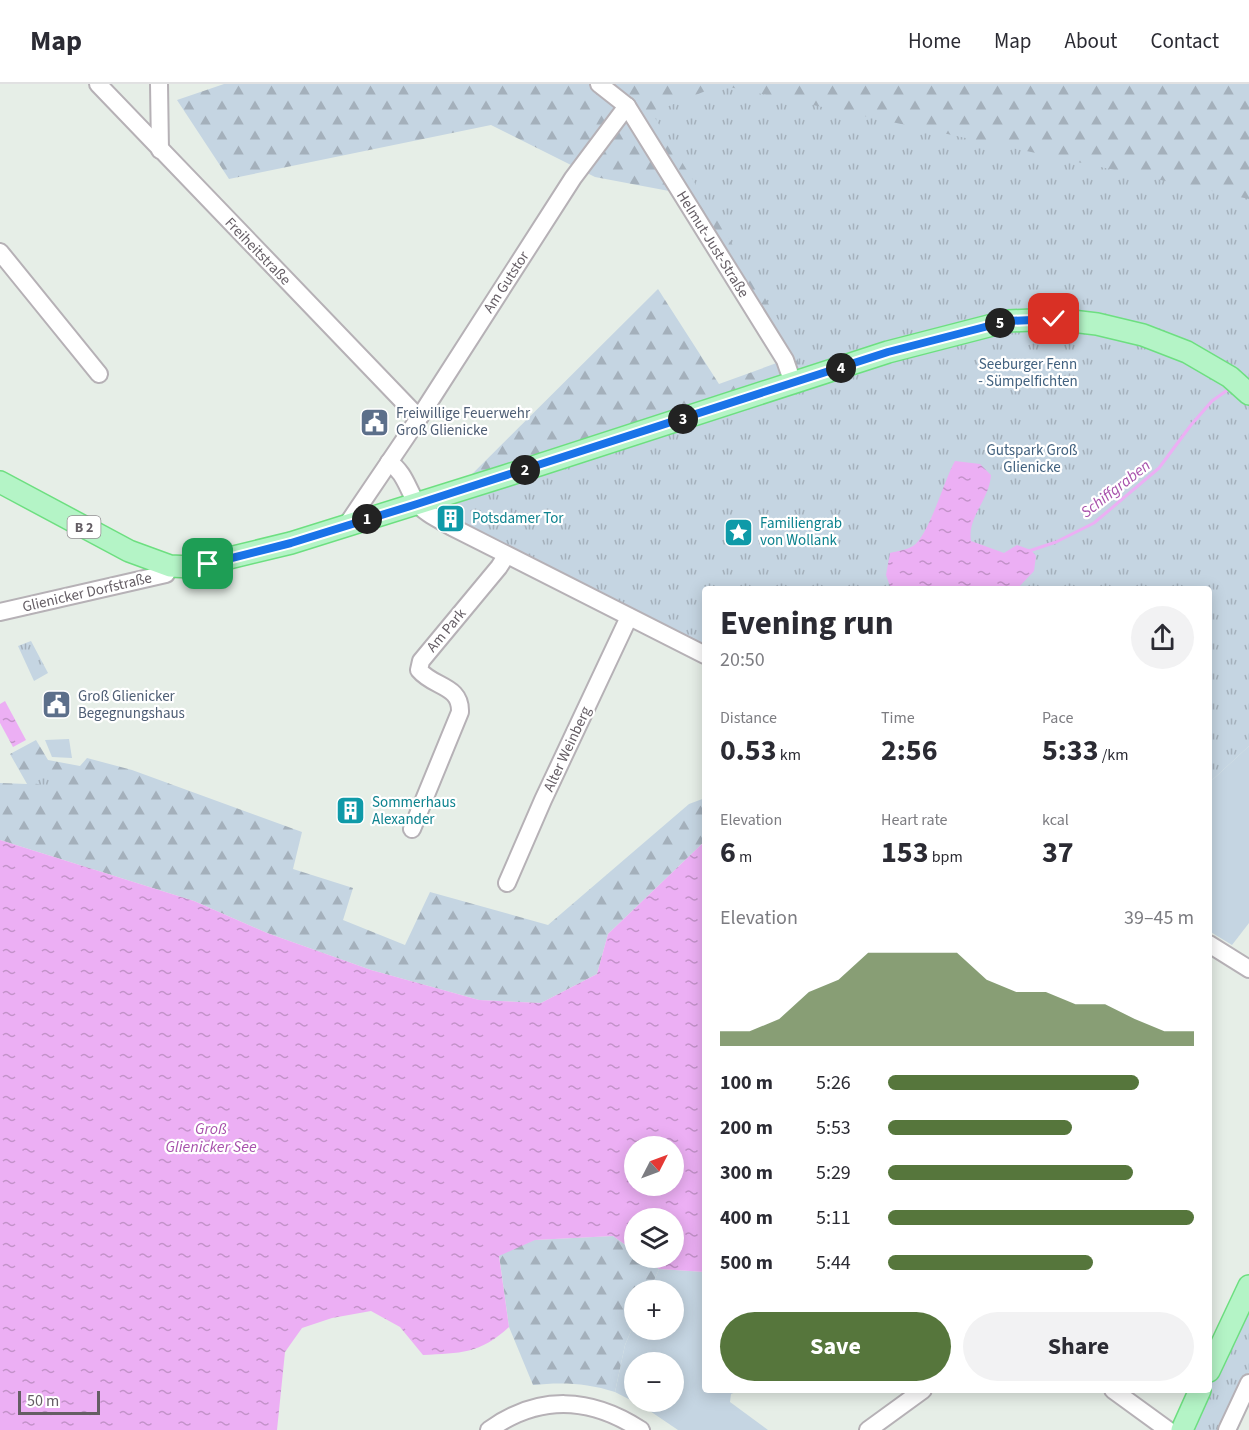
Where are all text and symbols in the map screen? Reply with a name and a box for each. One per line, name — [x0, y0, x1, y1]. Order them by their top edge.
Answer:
text: Map — [30, 21, 82, 61]
text: Home — [908, 26, 961, 56]
text: Map — [994, 26, 1032, 56]
text: About — [1065, 26, 1117, 56]
text: Contact — [1150, 26, 1219, 56]
street label: Helmut-Just-Straße — [671, 187, 754, 302]
street label: Freiheitstraße — [220, 213, 295, 290]
street label: Am Gutstor — [479, 246, 535, 317]
pin — [1028, 293, 1079, 344]
icon: check — [1037, 302, 1070, 335]
pin: 5 — [985, 308, 1015, 338]
text: 5 — [996, 312, 1004, 334]
pin: 4 — [826, 353, 856, 383]
park label: Seeburger Fenn - Sümpelfichten — [978, 354, 1078, 392]
text: 4 — [837, 357, 845, 379]
place label: Freiwillige Feuerwehr Groß Glienicke — [396, 403, 531, 441]
pin: 3 — [668, 404, 698, 434]
public building icon: Freiwillige Feuerwehr Groß Glienicke — [359, 406, 391, 438]
text: 3 — [679, 408, 687, 430]
park label: Gutspark Groß Glienicke — [986, 440, 1078, 478]
pin: 2 — [510, 455, 540, 485]
water label: Schiffgraben — [1076, 455, 1155, 523]
text: 2 — [521, 459, 529, 481]
building icon: Potsdamer Tor — [435, 502, 467, 534]
pin: 1 — [352, 504, 382, 534]
text: 1 — [363, 508, 371, 530]
place label: Potsdamer Tor — [472, 508, 564, 529]
place label: Familiengrab von Wollank — [760, 513, 842, 551]
road number: B 2 — [68, 516, 100, 538]
place icon: Familiengrab von Wollank — [723, 516, 755, 548]
pin — [182, 538, 233, 589]
icon: arrive — [191, 547, 224, 580]
street label: Glienicker Dorfstraße — [20, 567, 154, 618]
text: Evening run — [720, 600, 894, 647]
street label: Am Park — [422, 603, 471, 657]
button: share — [1131, 606, 1194, 669]
text: 20:50 — [720, 646, 765, 674]
place label: Groß Glienicker Begegnungshaus — [78, 686, 185, 724]
public building icon: Groß Glienicker Begegnungshaus — [41, 689, 73, 721]
street label: Alter Weinberg — [539, 703, 597, 795]
text: Distance — [720, 707, 777, 729]
text: Time — [881, 707, 915, 729]
text: Pace — [1042, 707, 1073, 729]
text: 0.53 — [720, 729, 777, 772]
text: 2:56 — [881, 729, 938, 772]
text: 5:33 — [1042, 729, 1099, 772]
text: km — [777, 744, 801, 766]
text: /km — [1099, 744, 1129, 766]
place label: Sommerhaus Alexander — [372, 792, 456, 830]
building icon: Sommerhaus Alexander — [335, 795, 367, 827]
text: Elevation — [720, 809, 782, 831]
text: Heart rate — [881, 809, 948, 831]
text: kcal — [1042, 809, 1069, 831]
text: 6 — [720, 831, 736, 874]
text: 153 — [881, 831, 929, 874]
text: 37 — [1042, 831, 1074, 874]
text: m — [736, 846, 752, 868]
text: bpm — [929, 846, 963, 868]
text: Elevation — [720, 904, 798, 932]
text: 39–45 m — [1124, 904, 1194, 932]
text: 100 m — [720, 1069, 773, 1097]
text: 5:26 — [816, 1069, 851, 1097]
text: 200 m — [720, 1114, 773, 1142]
text: 5:53 — [816, 1114, 851, 1142]
water label: Groß Glienicker See — [165, 1118, 257, 1158]
north arrow — [624, 1136, 684, 1196]
map controls — [624, 1136, 684, 1412]
text: 300 m — [720, 1159, 773, 1187]
text: 5:29 — [816, 1159, 851, 1187]
text: 400 m — [720, 1204, 773, 1232]
text: 5:11 — [816, 1204, 851, 1232]
button: layers — [624, 1208, 684, 1268]
text: 500 m — [720, 1249, 773, 1277]
text: 5:44 — [816, 1249, 851, 1277]
button: + — [624, 1280, 684, 1340]
button: Save — [720, 1312, 951, 1381]
button: Share — [963, 1312, 1194, 1381]
button: − — [624, 1352, 684, 1412]
scale bar — [18, 1388, 100, 1416]
text: 50 m — [27, 1390, 59, 1412]

